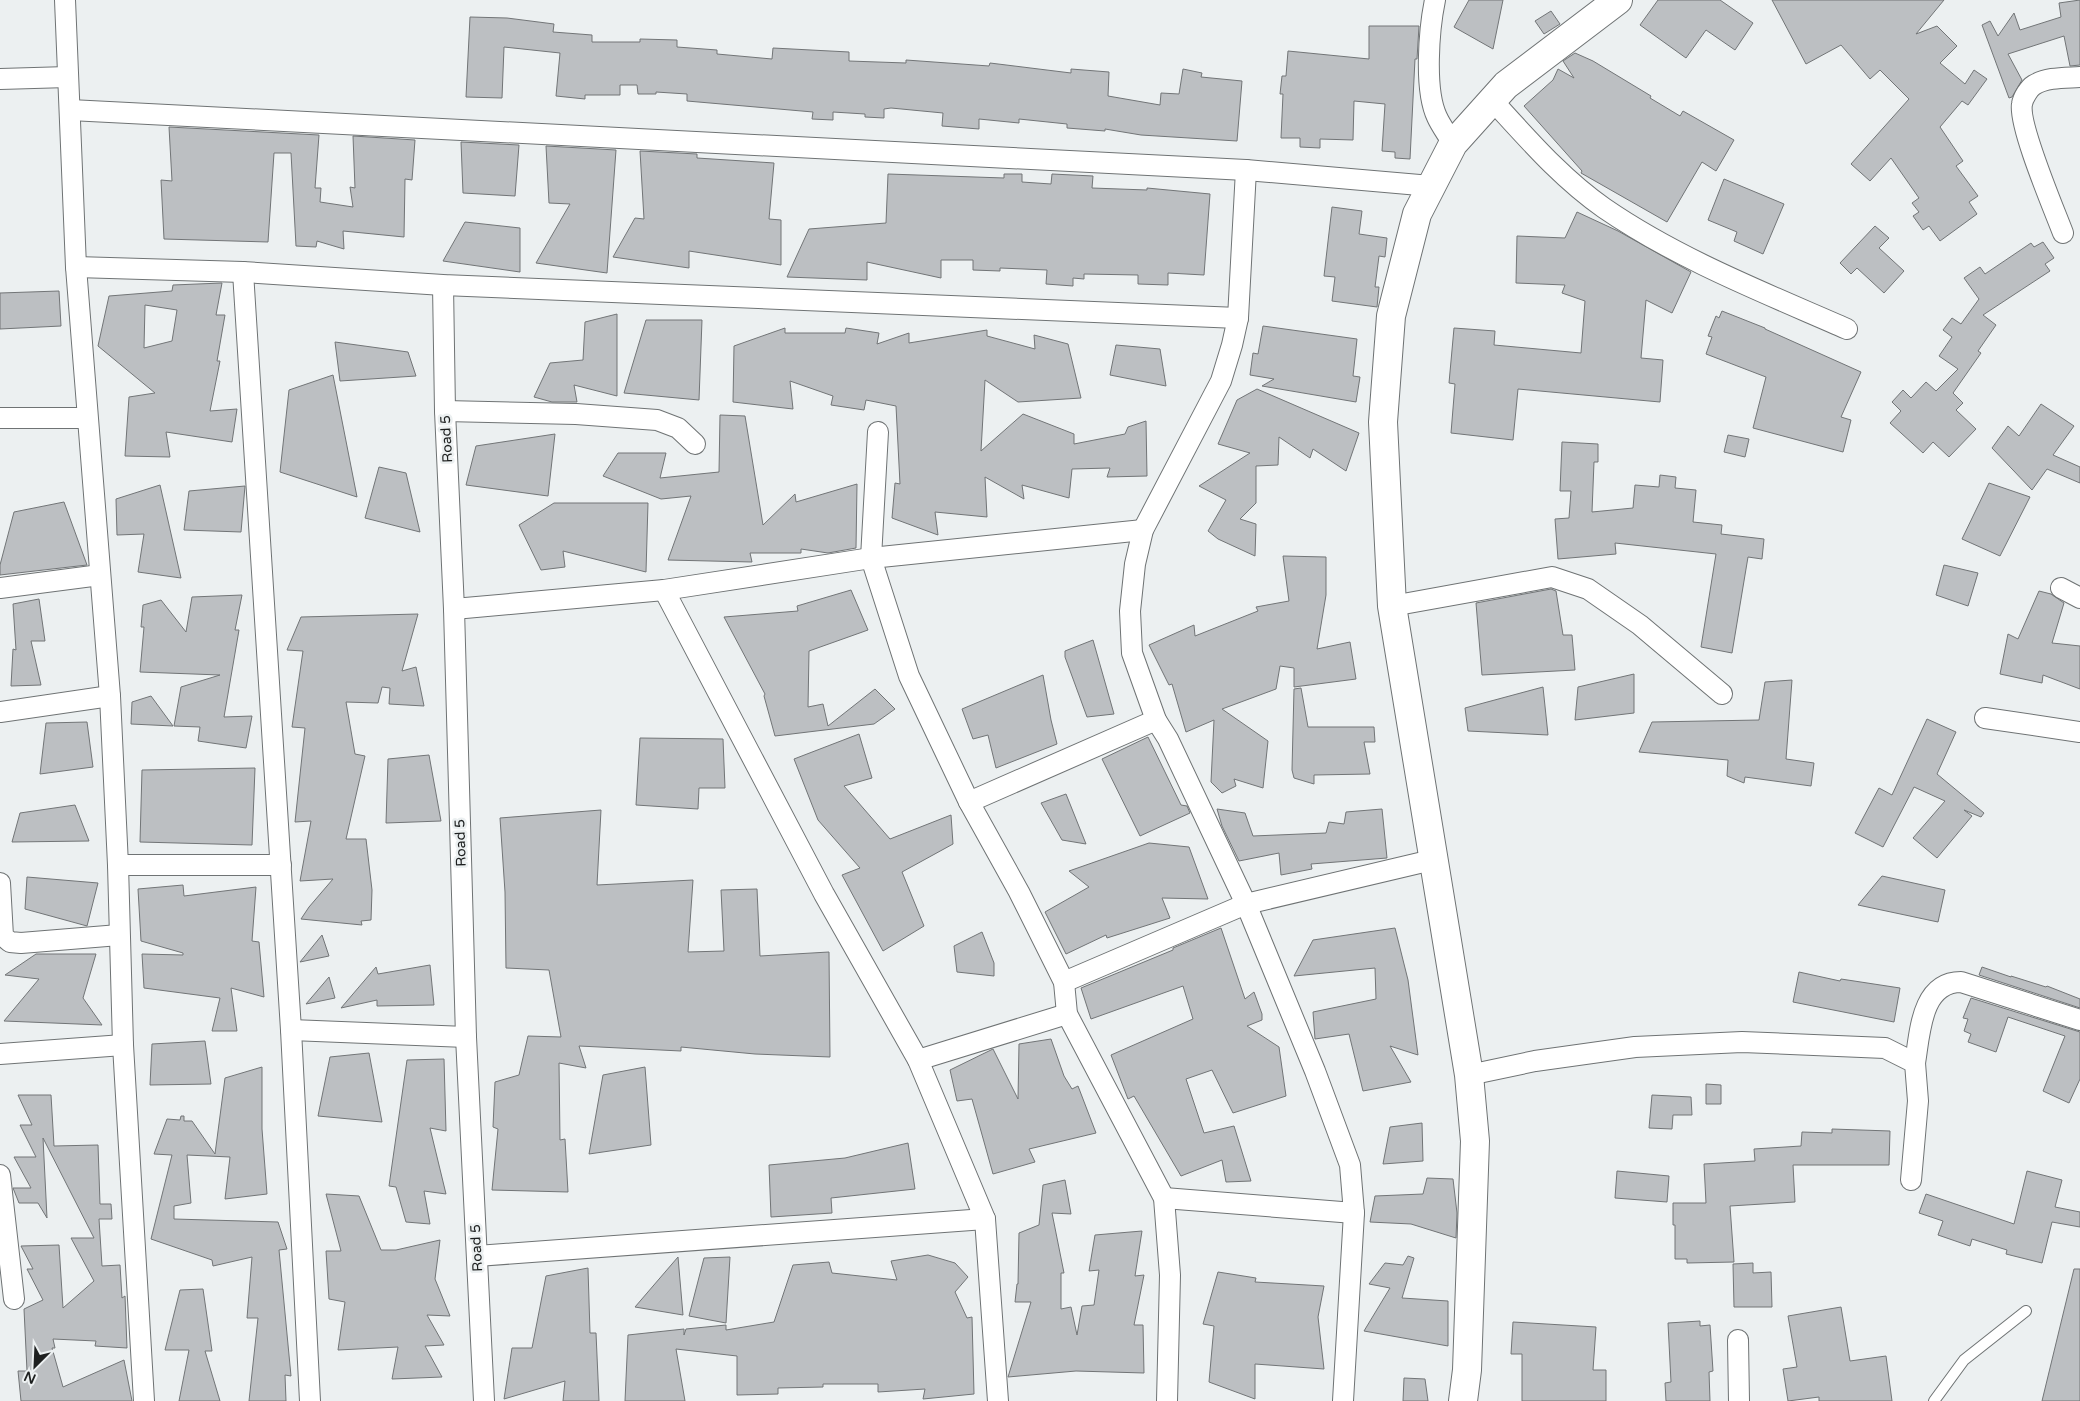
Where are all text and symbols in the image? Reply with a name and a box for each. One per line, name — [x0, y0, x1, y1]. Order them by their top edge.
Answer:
street label: Road 5 — [437, 415, 456, 463]
street label: Road 5 — [451, 819, 470, 867]
street label: Road 5 — [467, 1224, 486, 1272]
north arrow — [10, 1341, 60, 1391]
text: N — [21, 1367, 39, 1387]

